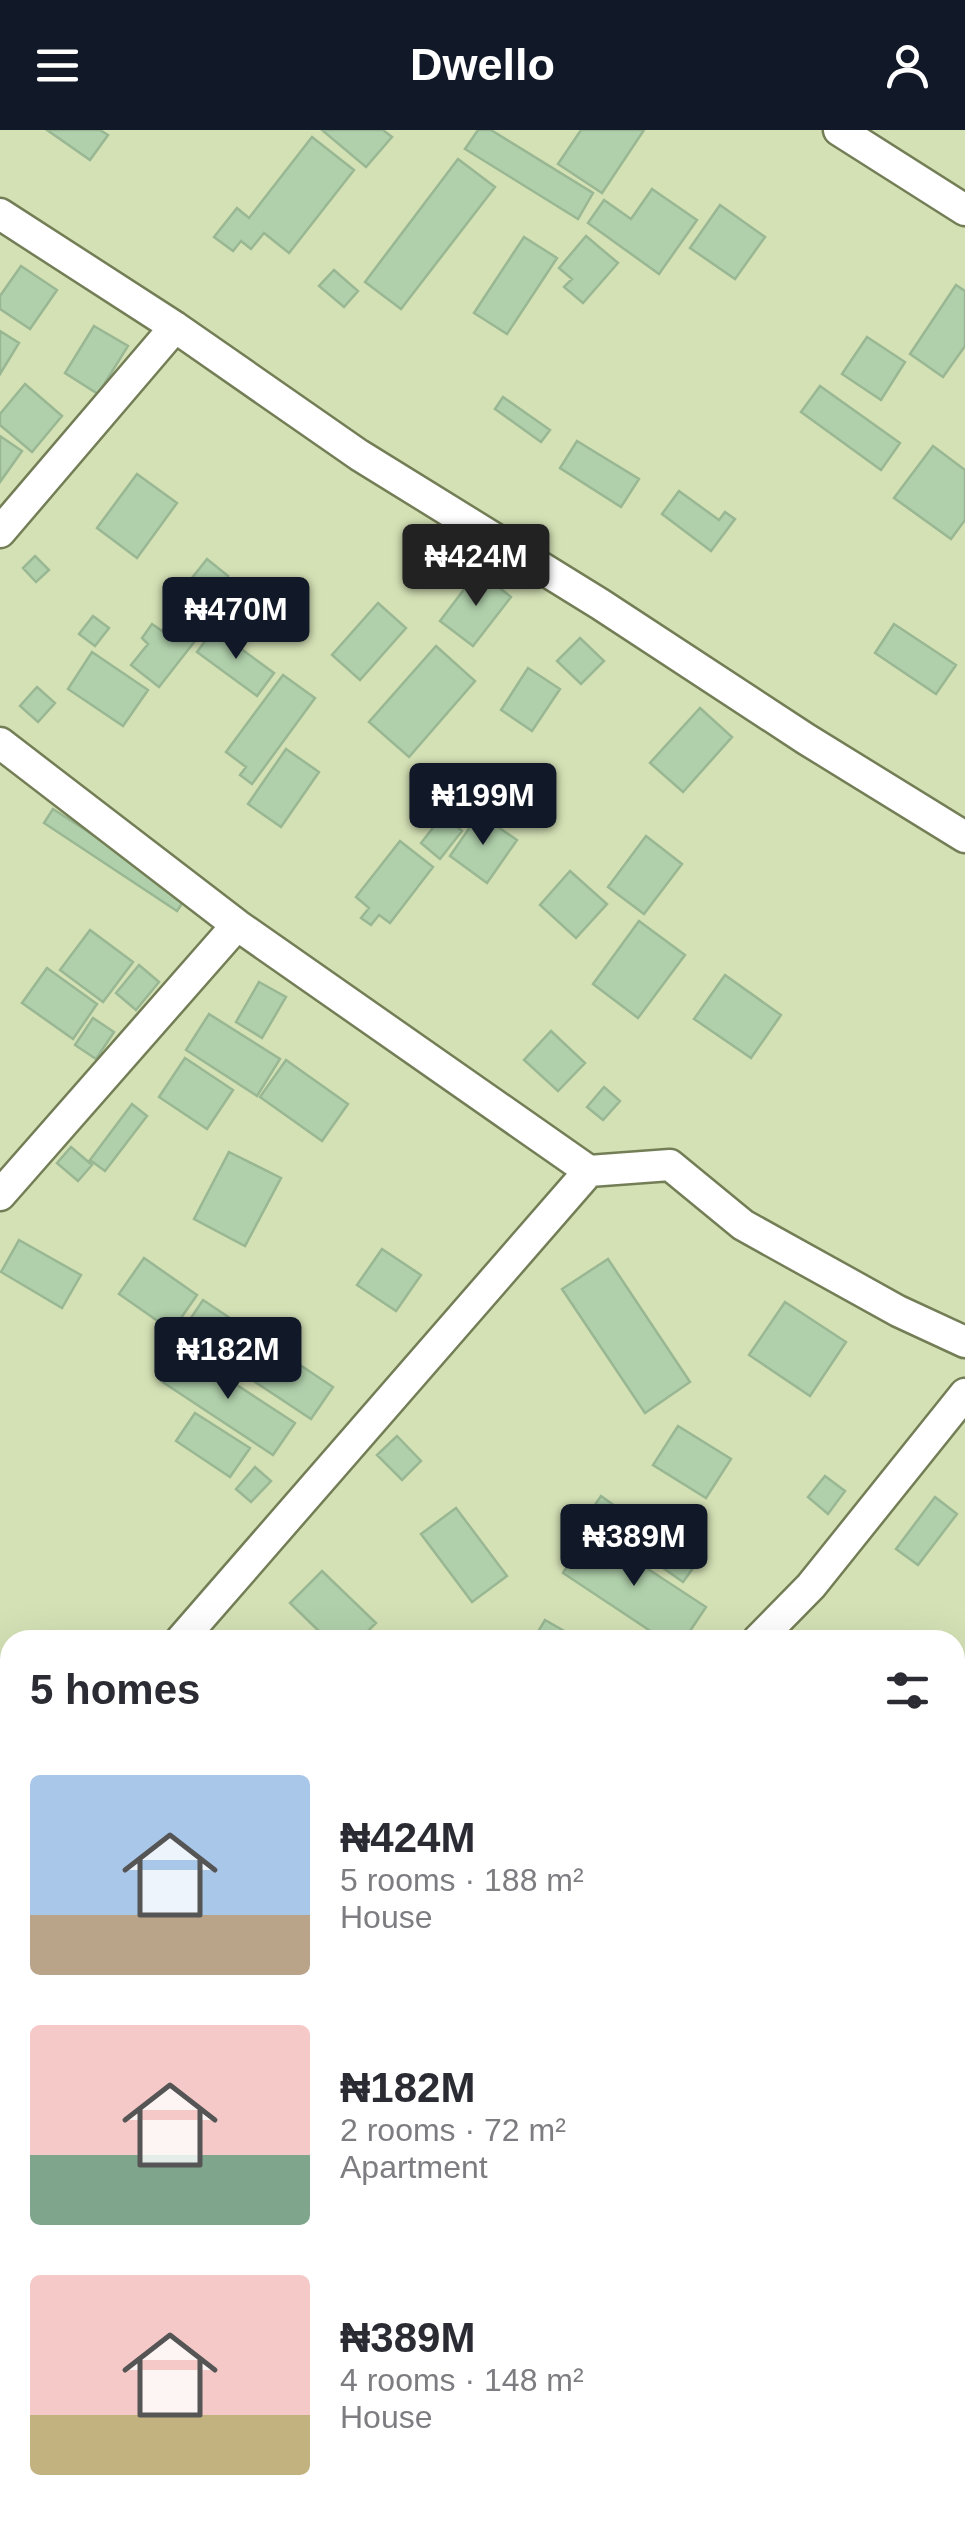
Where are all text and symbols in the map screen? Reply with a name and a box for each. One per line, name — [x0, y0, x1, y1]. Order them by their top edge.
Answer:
icon: menu — [30, 38, 85, 93]
icon: person — [880, 38, 935, 93]
text: Dwello — [410, 39, 555, 90]
pin: ₦424M — [406, 524, 546, 609]
text: ₦424M — [424, 538, 528, 574]
pin: ₦470M — [166, 577, 306, 662]
text: ₦470M — [184, 591, 288, 627]
pin: ₦199M — [413, 763, 553, 848]
text: ₦199M — [431, 777, 535, 813]
pin: ₦182M — [158, 1317, 298, 1402]
text: ₦182M — [176, 1331, 280, 1367]
pin: ₦389M — [564, 1504, 704, 1589]
text: ₦389M — [582, 1518, 686, 1554]
icon: filters — [880, 1663, 935, 1718]
text: 5 homes — [30, 1666, 200, 1713]
text: ₦424M — [340, 1814, 475, 1861]
icon: home — [110, 1815, 230, 1935]
text: 5 rooms · 188 m² — [340, 1862, 584, 1898]
text: House — [340, 1899, 433, 1935]
text: ₦182M — [340, 2064, 475, 2111]
icon: home — [110, 2065, 230, 2185]
text: 2 rooms · 72 m² — [340, 2112, 566, 2148]
text: Apartment — [340, 2149, 488, 2185]
text: ₦389M — [340, 2314, 475, 2361]
icon: home — [110, 2315, 230, 2435]
text: 4 rooms · 148 m² — [340, 2362, 584, 2398]
text: House — [340, 2399, 433, 2435]

